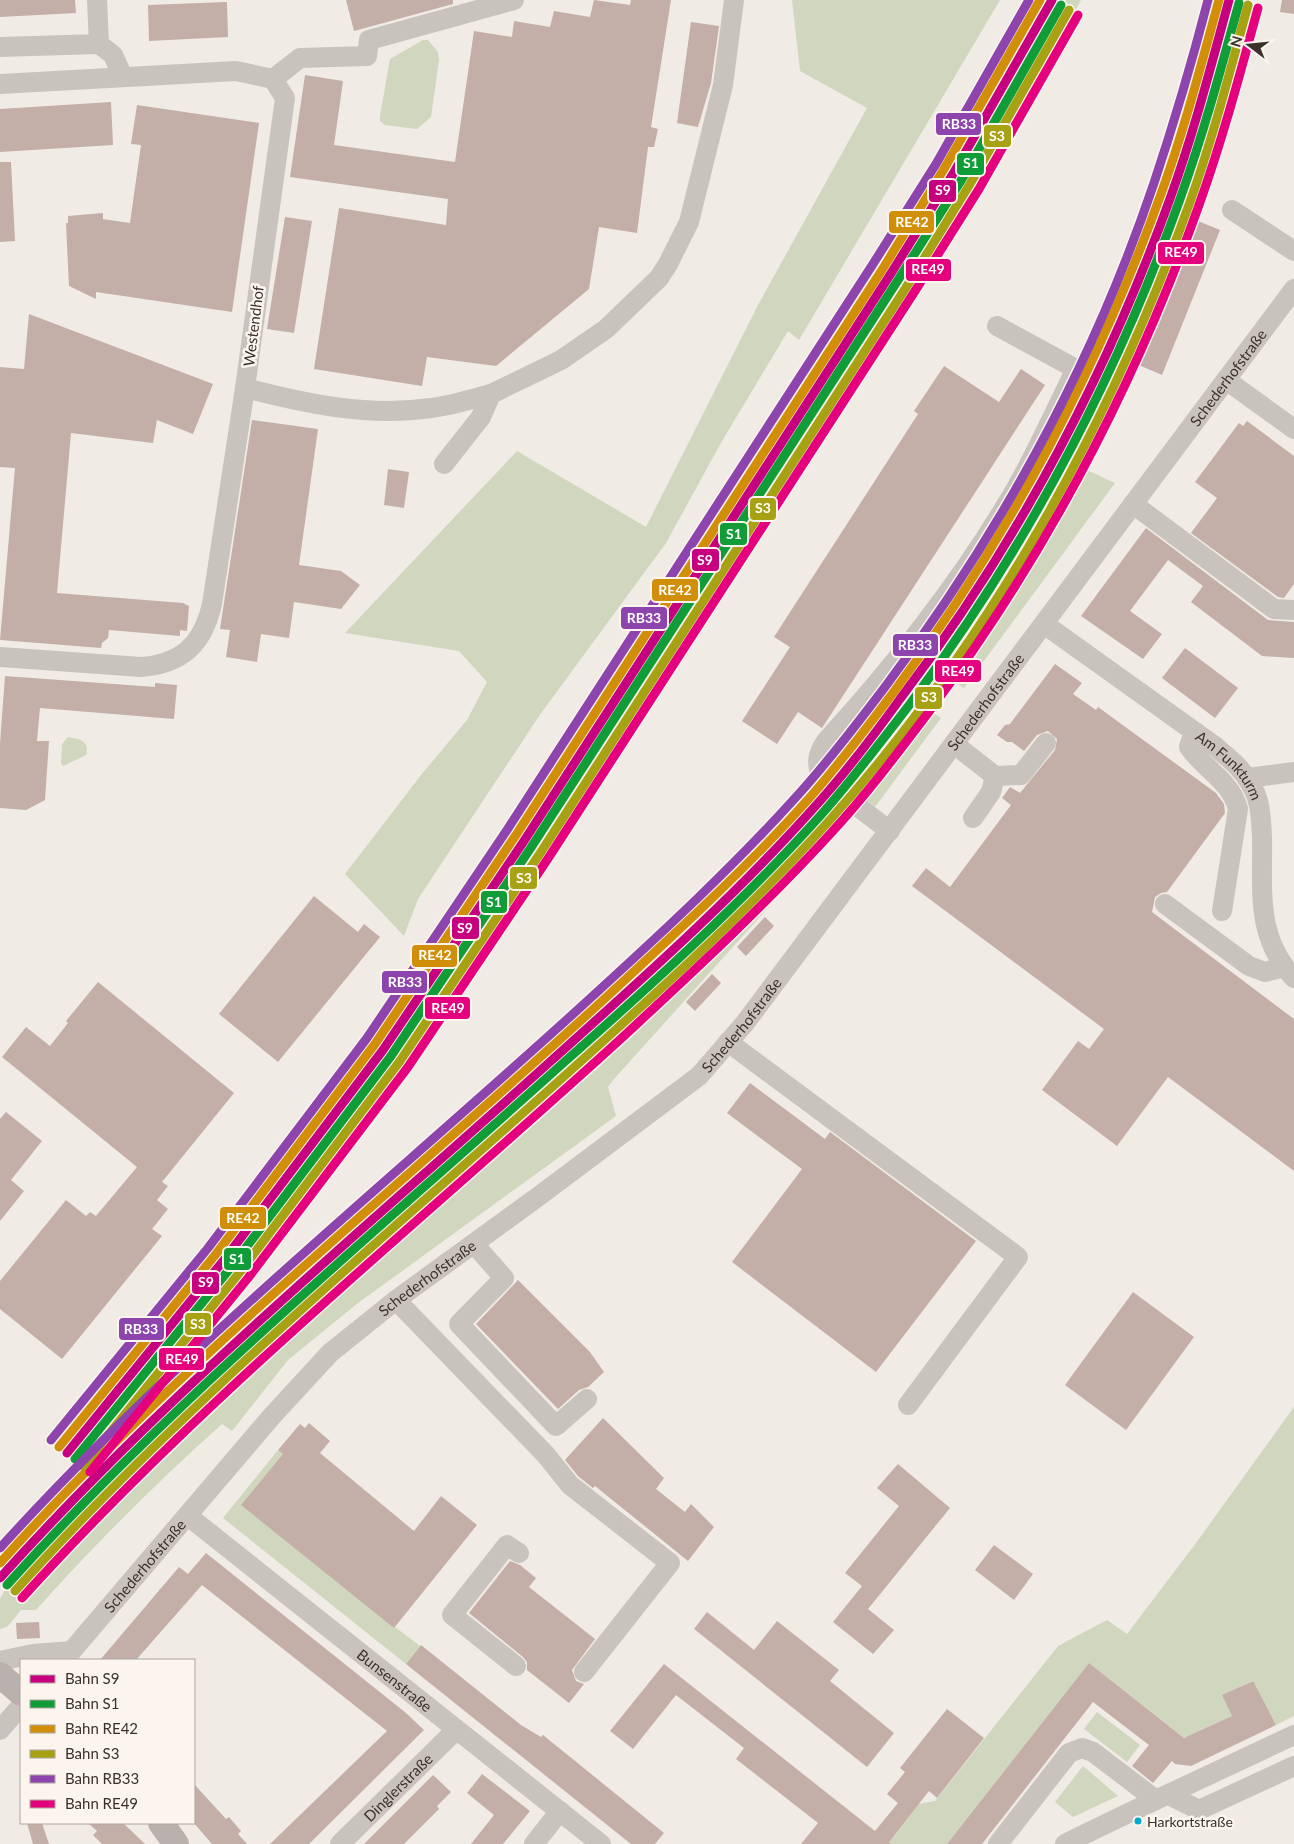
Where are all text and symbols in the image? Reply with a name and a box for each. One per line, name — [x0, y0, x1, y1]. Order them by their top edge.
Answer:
north arrow — [1224, 20, 1274, 70]
text: N — [1226, 34, 1246, 49]
line badge: RB33 — [935, 112, 982, 136]
text: RB33 — [942, 115, 976, 132]
line badge: S3 — [983, 124, 1012, 148]
text: S3 — [989, 127, 1005, 144]
line badge: S1 — [956, 152, 985, 176]
text: S1 — [963, 154, 979, 171]
line badge: S9 — [928, 179, 957, 203]
text: S9 — [935, 181, 951, 198]
line badge: RE42 — [888, 210, 935, 234]
text: RE42 — [895, 213, 929, 230]
line badge: RE49 — [1157, 241, 1205, 265]
text: RE49 — [1164, 243, 1198, 260]
line badge: RE49 — [905, 258, 952, 282]
text: RE49 — [911, 260, 945, 277]
street label: Westendhof — [239, 284, 267, 367]
street label: Schederhofstraße — [1186, 325, 1270, 430]
line badge: S3 — [749, 497, 777, 521]
text: S3 — [755, 499, 771, 516]
line badge: S1 — [719, 522, 748, 546]
text: S1 — [726, 525, 742, 542]
line badge: S9 — [691, 548, 720, 572]
text: S9 — [697, 551, 713, 568]
line badge: RE42 — [651, 578, 699, 602]
text: RE42 — [658, 581, 692, 598]
line badge: RB33 — [620, 606, 668, 630]
text: RB33 — [627, 609, 661, 626]
line badge: RB33 — [892, 633, 939, 657]
text: RB33 — [898, 636, 932, 653]
street label: Schederhofstraße — [943, 650, 1027, 754]
line badge: RE49 — [934, 659, 982, 683]
text: RE49 — [941, 662, 975, 679]
line badge: S3 — [914, 686, 943, 710]
text: S3 — [921, 688, 937, 705]
street label: Am Funkturm — [1192, 727, 1266, 802]
line badge: S3 — [509, 866, 538, 890]
text: S3 — [516, 869, 532, 886]
line badge: S1 — [480, 890, 508, 914]
text: S1 — [486, 893, 502, 910]
line badge: S9 — [451, 916, 480, 940]
text: S9 — [457, 919, 473, 936]
line badge: RE42 — [411, 944, 458, 968]
text: RE42 — [418, 946, 452, 963]
line badge: RB33 — [381, 970, 428, 994]
text: RB33 — [388, 973, 422, 990]
street label: Schederhofstraße — [697, 974, 785, 1076]
line badge: RE49 — [424, 996, 471, 1020]
text: RE49 — [431, 999, 465, 1016]
line badge: RE42 — [219, 1206, 267, 1230]
text: RE42 — [226, 1209, 260, 1226]
street label: Schederhofstraße — [375, 1236, 479, 1320]
line badge: S1 — [223, 1247, 252, 1271]
text: S1 — [229, 1250, 245, 1267]
line badge: S9 — [191, 1271, 220, 1295]
text: S9 — [198, 1273, 214, 1290]
line badge: S3 — [184, 1312, 212, 1336]
text: S3 — [190, 1315, 206, 1332]
line badge: RB33 — [118, 1317, 165, 1341]
text: RB33 — [124, 1320, 158, 1337]
line badge: RE49 — [158, 1347, 205, 1371]
text: RE49 — [165, 1350, 199, 1367]
street label: Schederhofstraße — [100, 1515, 189, 1616]
street label: Bunsenstraße — [354, 1645, 436, 1715]
legend — [20, 1659, 195, 1824]
text: Bahn S9 — [65, 1669, 119, 1687]
text: Bahn S1 — [65, 1694, 119, 1712]
text: Bahn RE42 — [65, 1719, 138, 1737]
text: Bahn S3 — [65, 1744, 119, 1762]
street label: Dinglerstraße — [360, 1749, 436, 1825]
text: Bahn RB33 — [65, 1769, 139, 1787]
text: Bahn RE49 — [65, 1794, 138, 1812]
place label: Harkortstraße — [1147, 1813, 1233, 1830]
marker: Harkortstraße — [1133, 1816, 1143, 1826]

